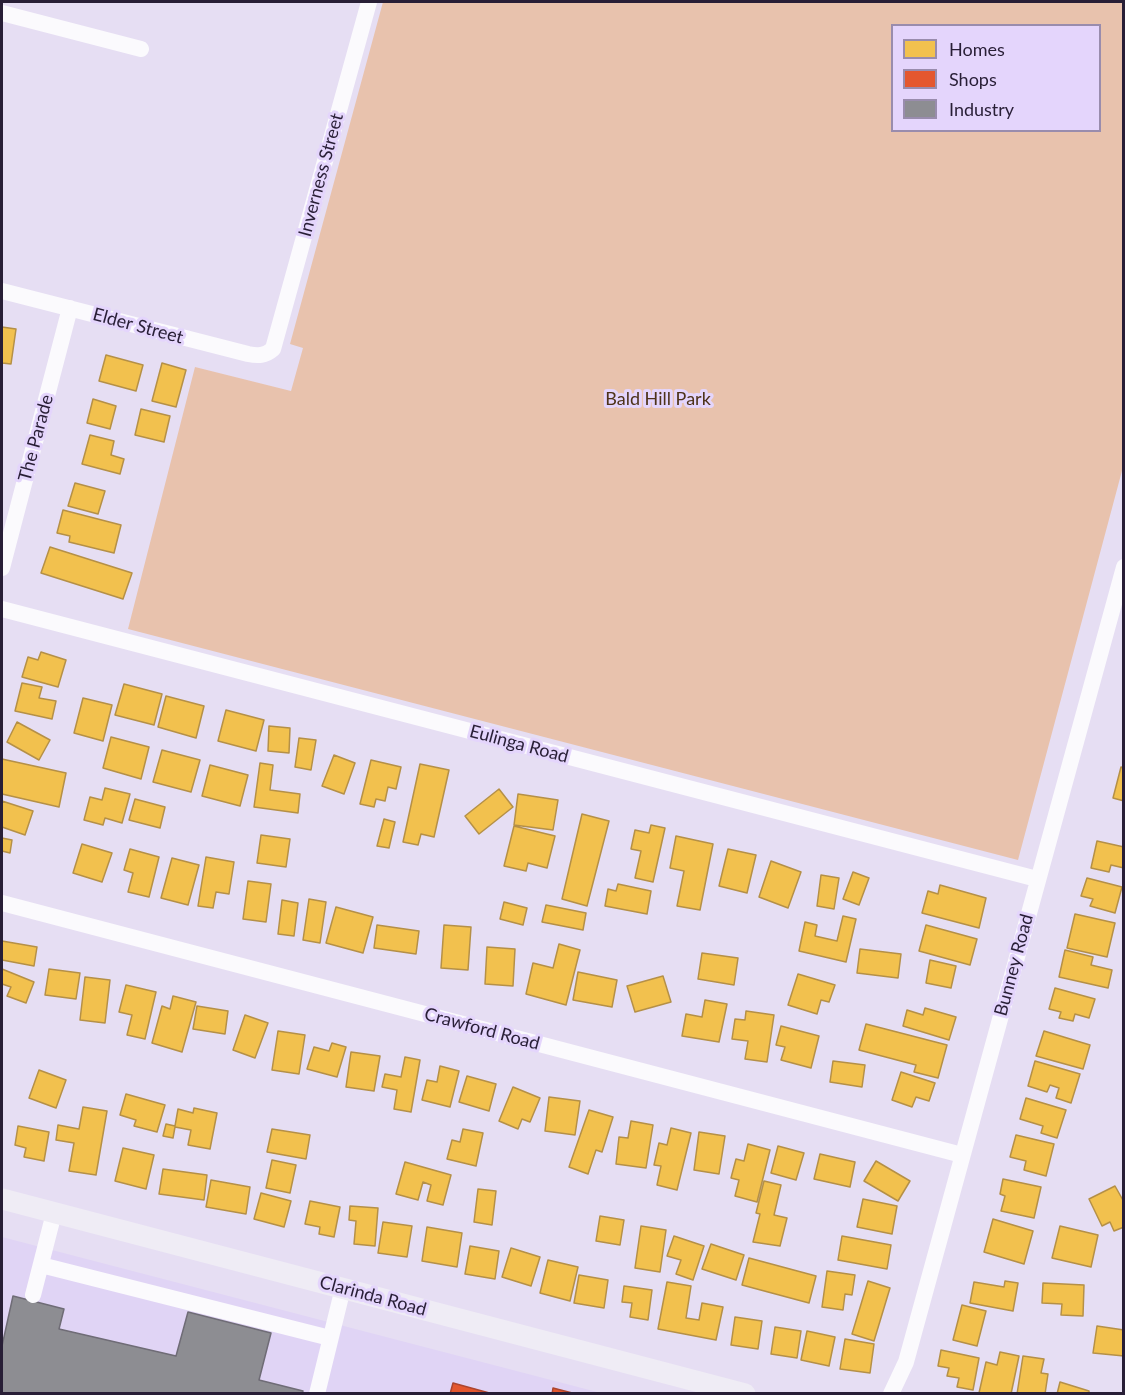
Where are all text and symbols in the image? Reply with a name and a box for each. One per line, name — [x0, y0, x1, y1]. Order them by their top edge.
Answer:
legend — [891, 24, 1101, 132]
text: Homes — [949, 38, 1005, 60]
text: Shops — [949, 68, 997, 90]
text: Industry — [949, 98, 1014, 120]
street label: Inverness Street — [294, 111, 348, 239]
street label: Elder Street — [90, 304, 186, 348]
park label: Bald Hill Park — [605, 388, 711, 410]
street label: The Parade — [14, 392, 58, 484]
street label: Eulinga Road — [467, 720, 571, 768]
street label: Bunney Road — [990, 912, 1038, 1018]
street label: Crawford Road — [422, 1003, 542, 1055]
street label: Clarinda Road — [317, 1271, 429, 1321]

